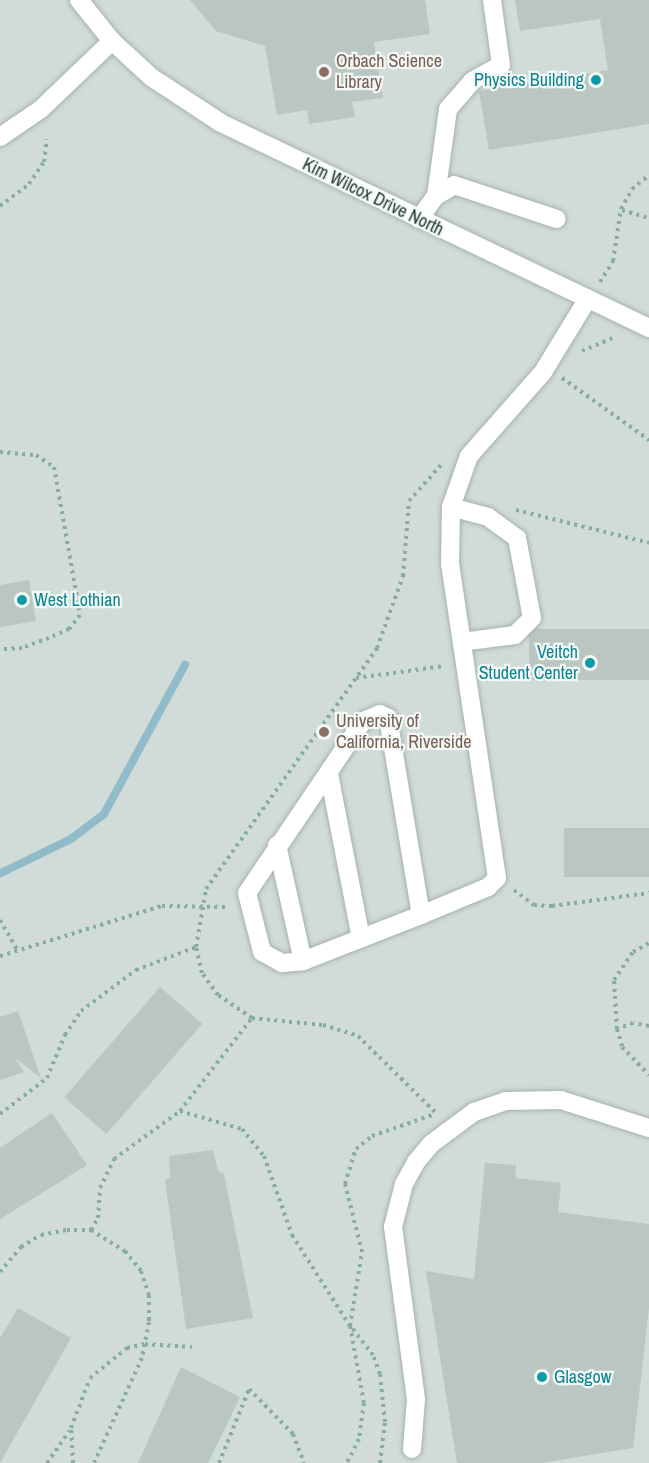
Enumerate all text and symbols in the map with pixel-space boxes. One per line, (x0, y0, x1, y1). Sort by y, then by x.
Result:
place label: Orbach Science Library (336, 51, 442, 94)
marker: Orbach Science Library (317, 65, 331, 79)
place label: Physics Building (474, 69, 584, 91)
marker: Physics Building (589, 73, 603, 87)
street label: Kim Wilcox Drive North (299, 153, 447, 241)
place label: West Lothian (34, 589, 121, 611)
marker: West Lothian (15, 593, 29, 607)
place label: Veitch Student Center (479, 642, 578, 684)
marker: Veitch Student Center (583, 656, 597, 670)
place label: University of California, Riverside (336, 711, 471, 754)
marker: University of California, Riverside (317, 725, 331, 739)
place label: Glasgow (554, 1366, 611, 1388)
marker: Glasgow (535, 1370, 549, 1384)

